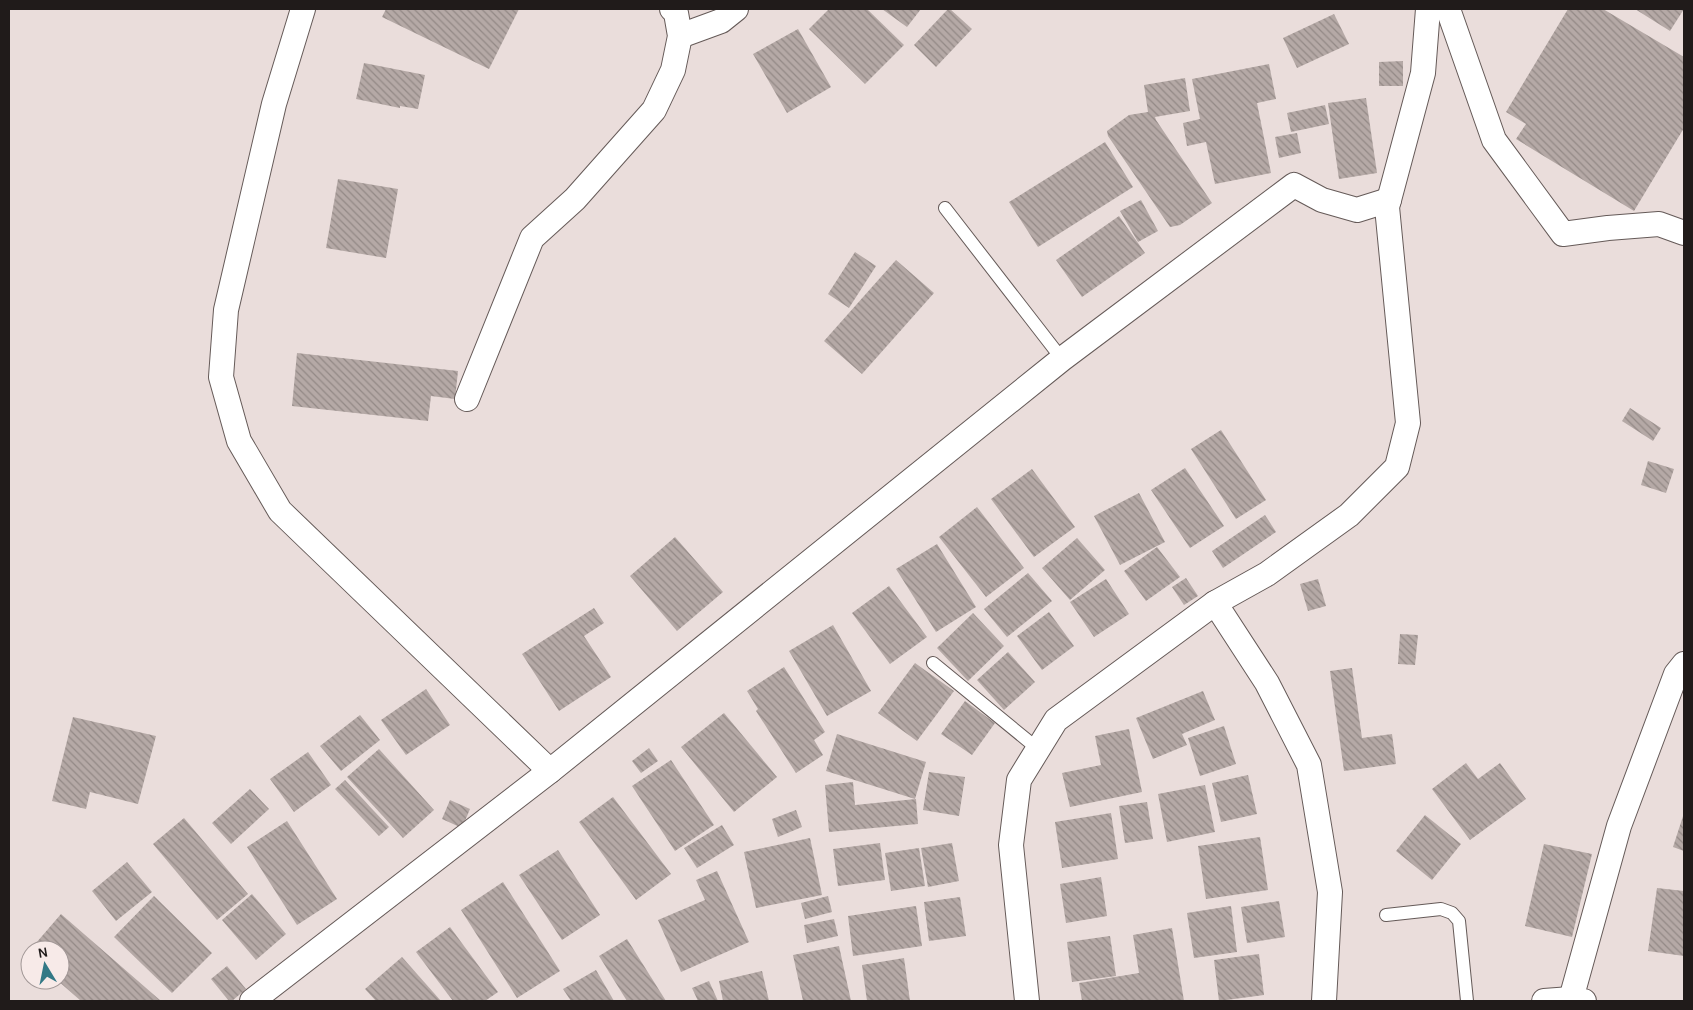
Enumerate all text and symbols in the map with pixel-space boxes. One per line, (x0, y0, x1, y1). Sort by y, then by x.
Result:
north arrow (20, 940, 70, 990)
text: N (36, 943, 49, 962)

